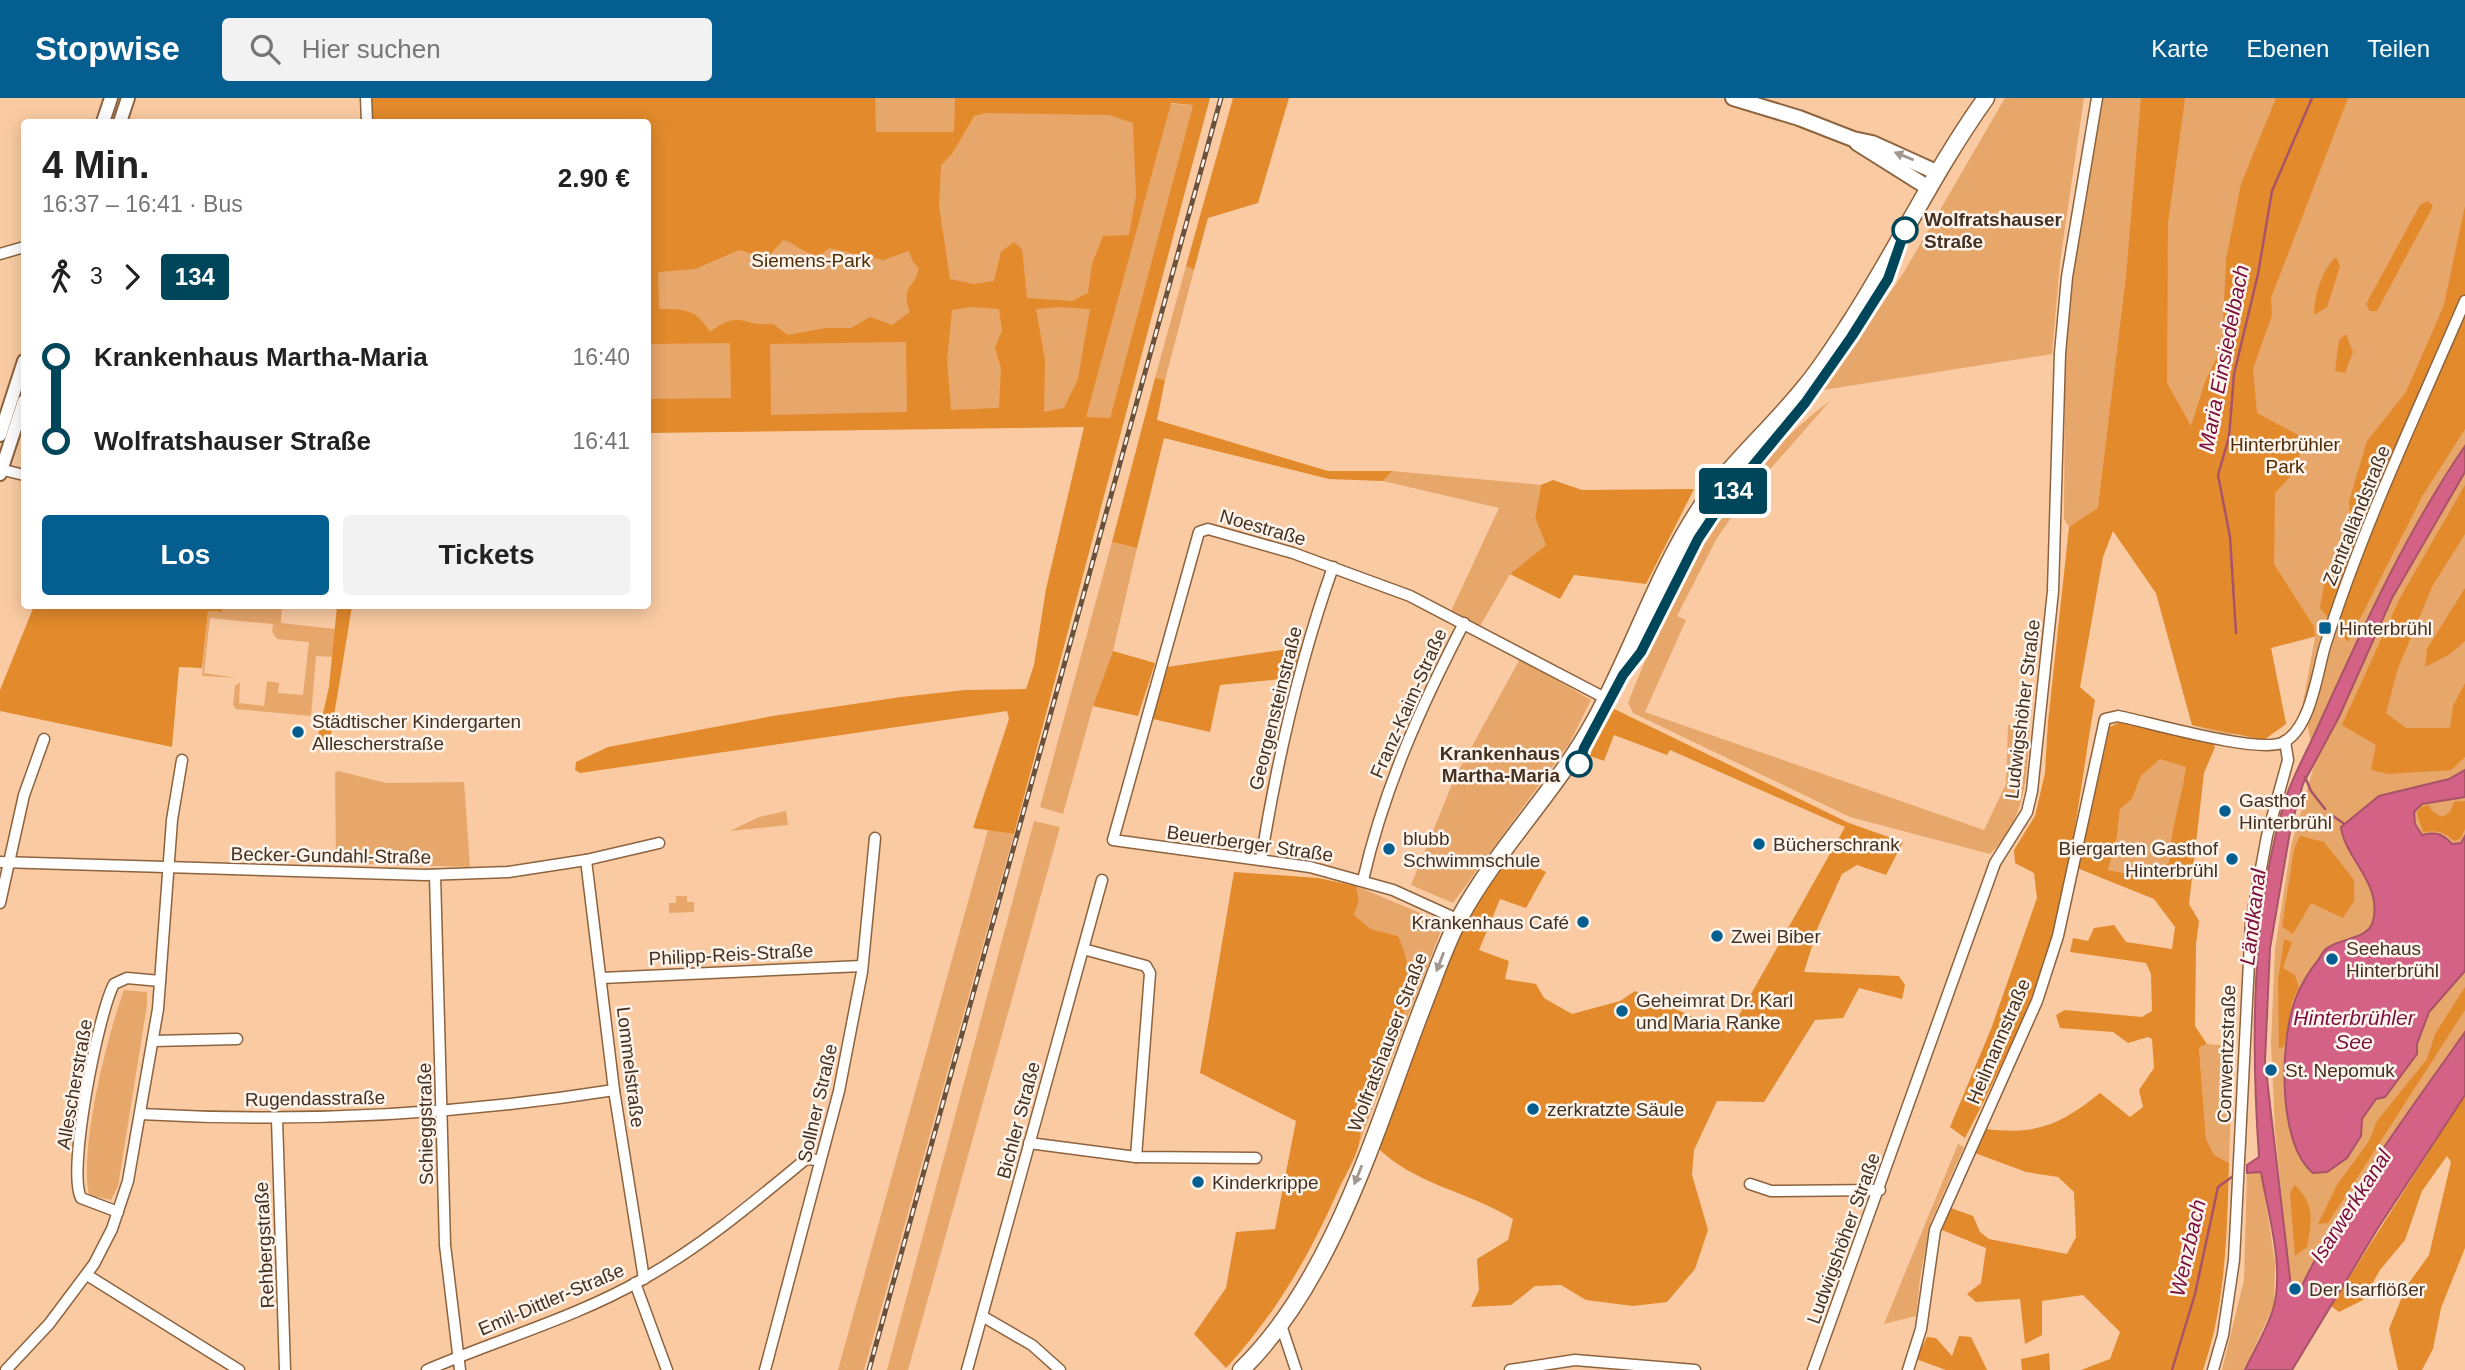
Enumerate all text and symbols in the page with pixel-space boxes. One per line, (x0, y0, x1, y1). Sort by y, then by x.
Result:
search box (222, 18, 712, 81)
text: Stopwise (35, 30, 180, 67)
icon: search (246, 30, 284, 68)
text: Hier suchen (302, 34, 441, 64)
text: Karte (2151, 35, 2209, 62)
text: Ebenen (2247, 35, 2329, 62)
text: Teilen (2367, 35, 2430, 62)
text: 4 Min. (42, 144, 150, 186)
one-way arrow (1894, 151, 1915, 162)
text: 2.90 € (558, 163, 630, 193)
text: 16:37 – 16:41 · Bus (42, 191, 243, 217)
place label: Wolfratshauser Straße (1924, 209, 2063, 252)
marker: Wolfratshauser Straße (1892, 217, 1918, 243)
park label: Siemens-Park (751, 250, 871, 271)
icon: walk (42, 258, 80, 296)
icon: forward (113, 258, 151, 296)
text: 3 (90, 263, 103, 289)
text: 134 (175, 263, 215, 290)
water label: Maria Einsiedelbach (2194, 263, 2253, 453)
text: Krankenhaus Martha-Maria (94, 342, 428, 372)
text: 16:40 (572, 344, 630, 370)
text: Wolfratshauser Straße (94, 426, 371, 456)
text: 16:41 (572, 428, 630, 454)
park label: Hinterbrühler Park (2230, 434, 2341, 477)
street label: Zentralländstraße (2319, 442, 2394, 588)
line badge: 134 (1693, 468, 1773, 514)
text: 134 (1713, 477, 1753, 504)
street label: Noestraße (1217, 505, 1308, 550)
button: Los (42, 515, 329, 595)
button: Tickets (343, 515, 630, 595)
street label: Ludwigshöher Straße (2001, 618, 2044, 800)
place label: Hinterbrühl (2339, 618, 2432, 639)
marker: Hinterbrühl (2317, 620, 2333, 636)
street label: Georgensteinstraße (1245, 624, 1306, 792)
street label: Franz-Kaim-Straße (1366, 625, 1451, 781)
place label: Städtischer Kindergarten Allescherstraße (312, 711, 521, 754)
marker: Städtischer Kindergarten Allescherstraße (290, 724, 306, 740)
place label: Krankenhaus Martha-Maria (1440, 743, 1560, 786)
marker: Krankenhaus Martha-Maria (1566, 751, 1592, 777)
place label: Gasthof Hinterbrühl (2239, 790, 2332, 833)
marker: Gasthof Hinterbrühl (2217, 803, 2233, 819)
street label: Beuerberger Straße (1165, 821, 1335, 866)
place label: blubb Schwimmschule (1403, 828, 1540, 871)
place label: Bücherschrank (1773, 834, 1900, 855)
marker: Bücherschrank (1751, 836, 1767, 852)
place label: Biergarten Gasthof Hinterbrühl (2059, 838, 2219, 881)
marker: blubb Schwimmschule (1381, 841, 1397, 857)
street label: Becker-Gundahl-Straße (230, 843, 431, 868)
marker: Biergarten Gasthof Hinterbrühl (2224, 851, 2240, 867)
water label: Ländkanal (2235, 866, 2270, 966)
place label: Krankenhaus Café (1412, 912, 1569, 933)
marker: Krankenhaus Café (1575, 914, 1591, 930)
place label: Zwei Biber (1731, 926, 1821, 947)
marker: Zwei Biber (1709, 928, 1725, 944)
place label: Seehaus Hinterbrühl (2346, 938, 2439, 981)
street label: Philipp-Reis-Straße (648, 940, 814, 969)
street label: Wolfratshauser Straße (1344, 950, 1431, 1135)
marker: Seehaus Hinterbrühl (2324, 951, 2340, 967)
one-way arrow (1435, 952, 1446, 973)
street label: Heilmannstraße (1963, 975, 2034, 1107)
street label: Conwentzstraße (2214, 985, 2239, 1124)
place label: Geheimrat Dr. Karl und Maria Ranke (1636, 990, 1793, 1033)
marker: Geheimrat Dr. Karl und Maria Ranke (1614, 1003, 1630, 1019)
street label: Lommelstraße (613, 1006, 648, 1129)
water label: Hinterbrühler See (2293, 1006, 2416, 1053)
street label: Allescherstraße (53, 1017, 96, 1151)
street label: Sollner Straße (794, 1042, 841, 1165)
street label: Bichler Straße (993, 1059, 1044, 1181)
place label: St. Nepomuk (2285, 1060, 2395, 1081)
marker: St. Nepomuk (2263, 1062, 2279, 1078)
street label: Schieggstraße (414, 1063, 437, 1185)
street label: Rugendasstraße (245, 1087, 385, 1110)
place label: zerkratzte Säule (1547, 1099, 1684, 1120)
marker: zerkratzte Säule (1525, 1101, 1541, 1117)
water label: Isarwerkkanal (2306, 1144, 2396, 1266)
street label: Ludwigshöher Straße (1803, 1150, 1884, 1327)
one-way arrow (1352, 1164, 1363, 1185)
place label: Kinderkrippe (1212, 1172, 1319, 1193)
marker: Kinderkrippe (1190, 1174, 1206, 1190)
street label: Rehbergstraße (251, 1181, 278, 1309)
water label: Wenzbach (2165, 1197, 2210, 1299)
street label: Emil-Dittler-Straße (475, 1259, 627, 1340)
place label: Der Isarflößer (2309, 1279, 2426, 1300)
marker: Der Isarflößer (2287, 1281, 2303, 1297)

